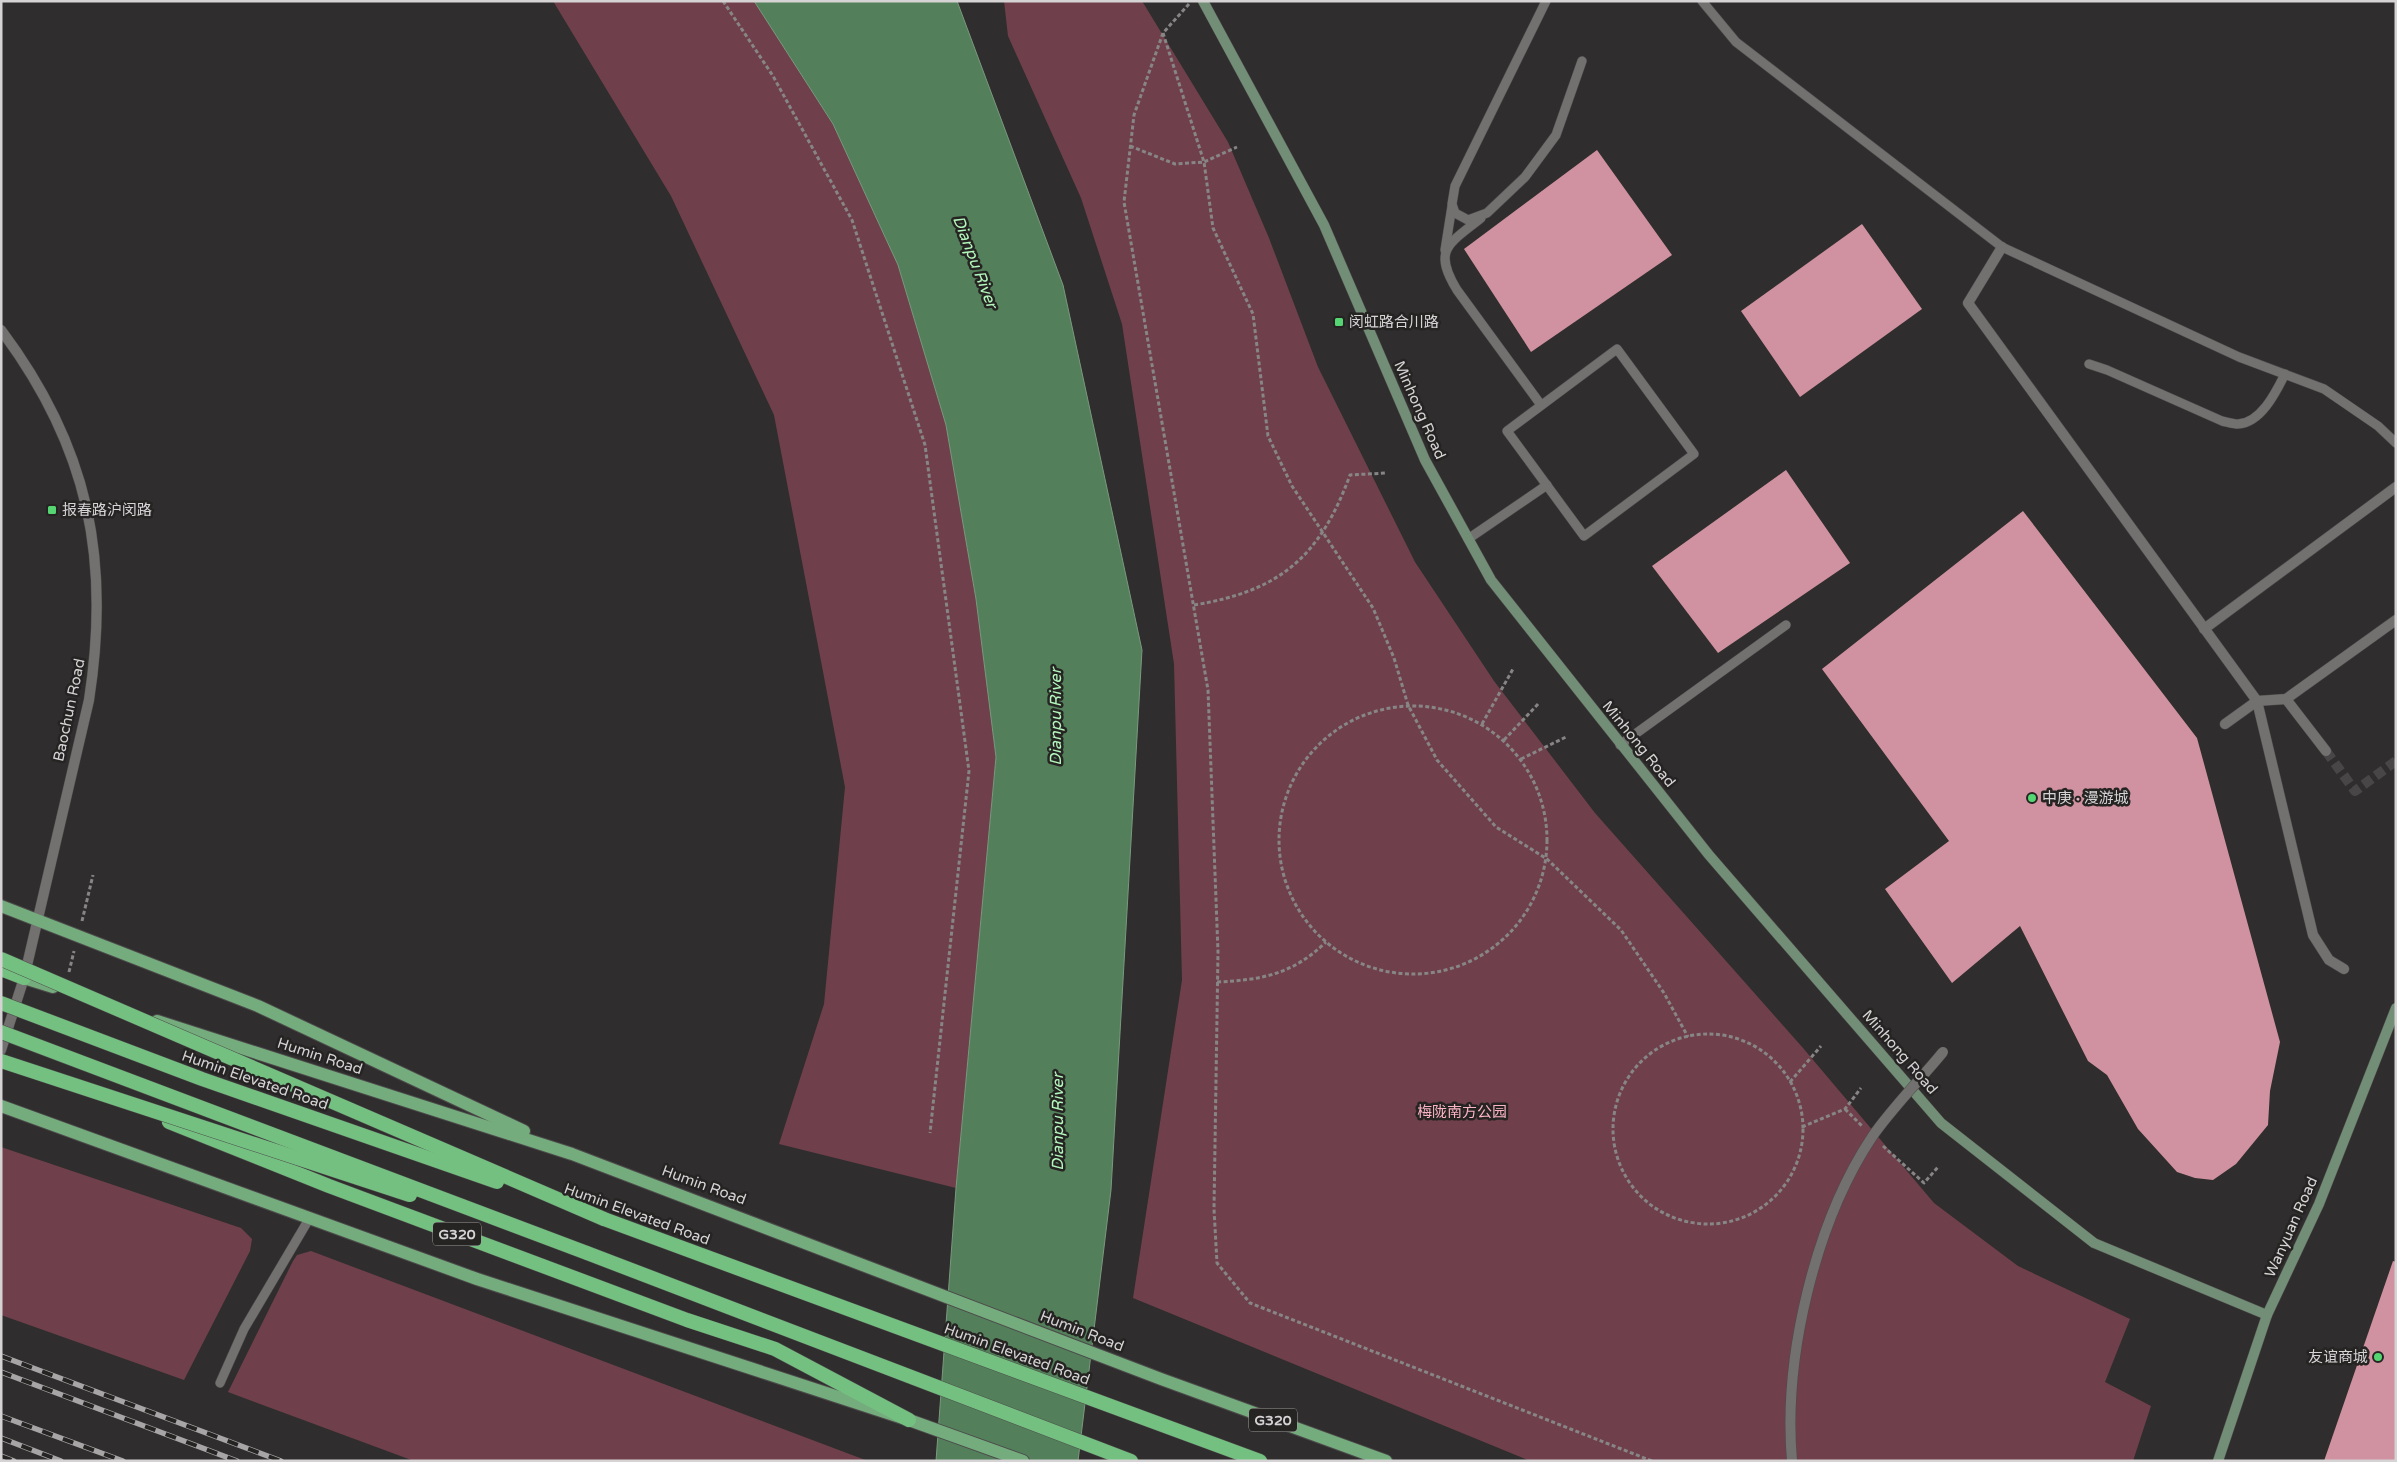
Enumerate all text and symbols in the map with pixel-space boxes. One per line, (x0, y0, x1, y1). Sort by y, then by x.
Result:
water label: Dianpu River (948, 213, 1002, 313)
place label: 闵虹路合川路 (1349, 313, 1439, 331)
marker: 闵虹路合川路 (1333, 316, 1345, 328)
street label: Minhong Road (1390, 358, 1450, 462)
place label: 报春路沪闵路 (62, 501, 152, 519)
marker: 报春路沪闵路 (46, 504, 58, 516)
street label: Baochun Road (49, 657, 89, 763)
water label: Dianpu River (1046, 666, 1066, 766)
street label: Minhong Road (1599, 697, 1679, 791)
place label: 中庚 · 漫游城 (2042, 789, 2129, 807)
marker: 中庚 · 漫游城 (2026, 792, 2038, 804)
street label: Minhong Road (1859, 1006, 1941, 1098)
street label: Humin Road (275, 1034, 365, 1078)
street label: Humin Elevated Road (179, 1046, 331, 1114)
water label: Dianpu River (1048, 1071, 1068, 1171)
park label: 梅陇南方公园 (1417, 1103, 1507, 1121)
street label: Humin Road (659, 1161, 749, 1209)
street label: Wanyuan Road (2261, 1174, 2321, 1280)
street label: Humin Elevated Road (562, 1179, 712, 1249)
road number: G320 (433, 1222, 481, 1246)
street label: Humin Road (1037, 1307, 1127, 1355)
street label: Humin Elevated Road (942, 1319, 1092, 1389)
place label: 友谊商城 (2308, 1348, 2368, 1366)
marker: 友谊商城 (2372, 1351, 2384, 1363)
road number: G320 (1249, 1408, 1297, 1432)

